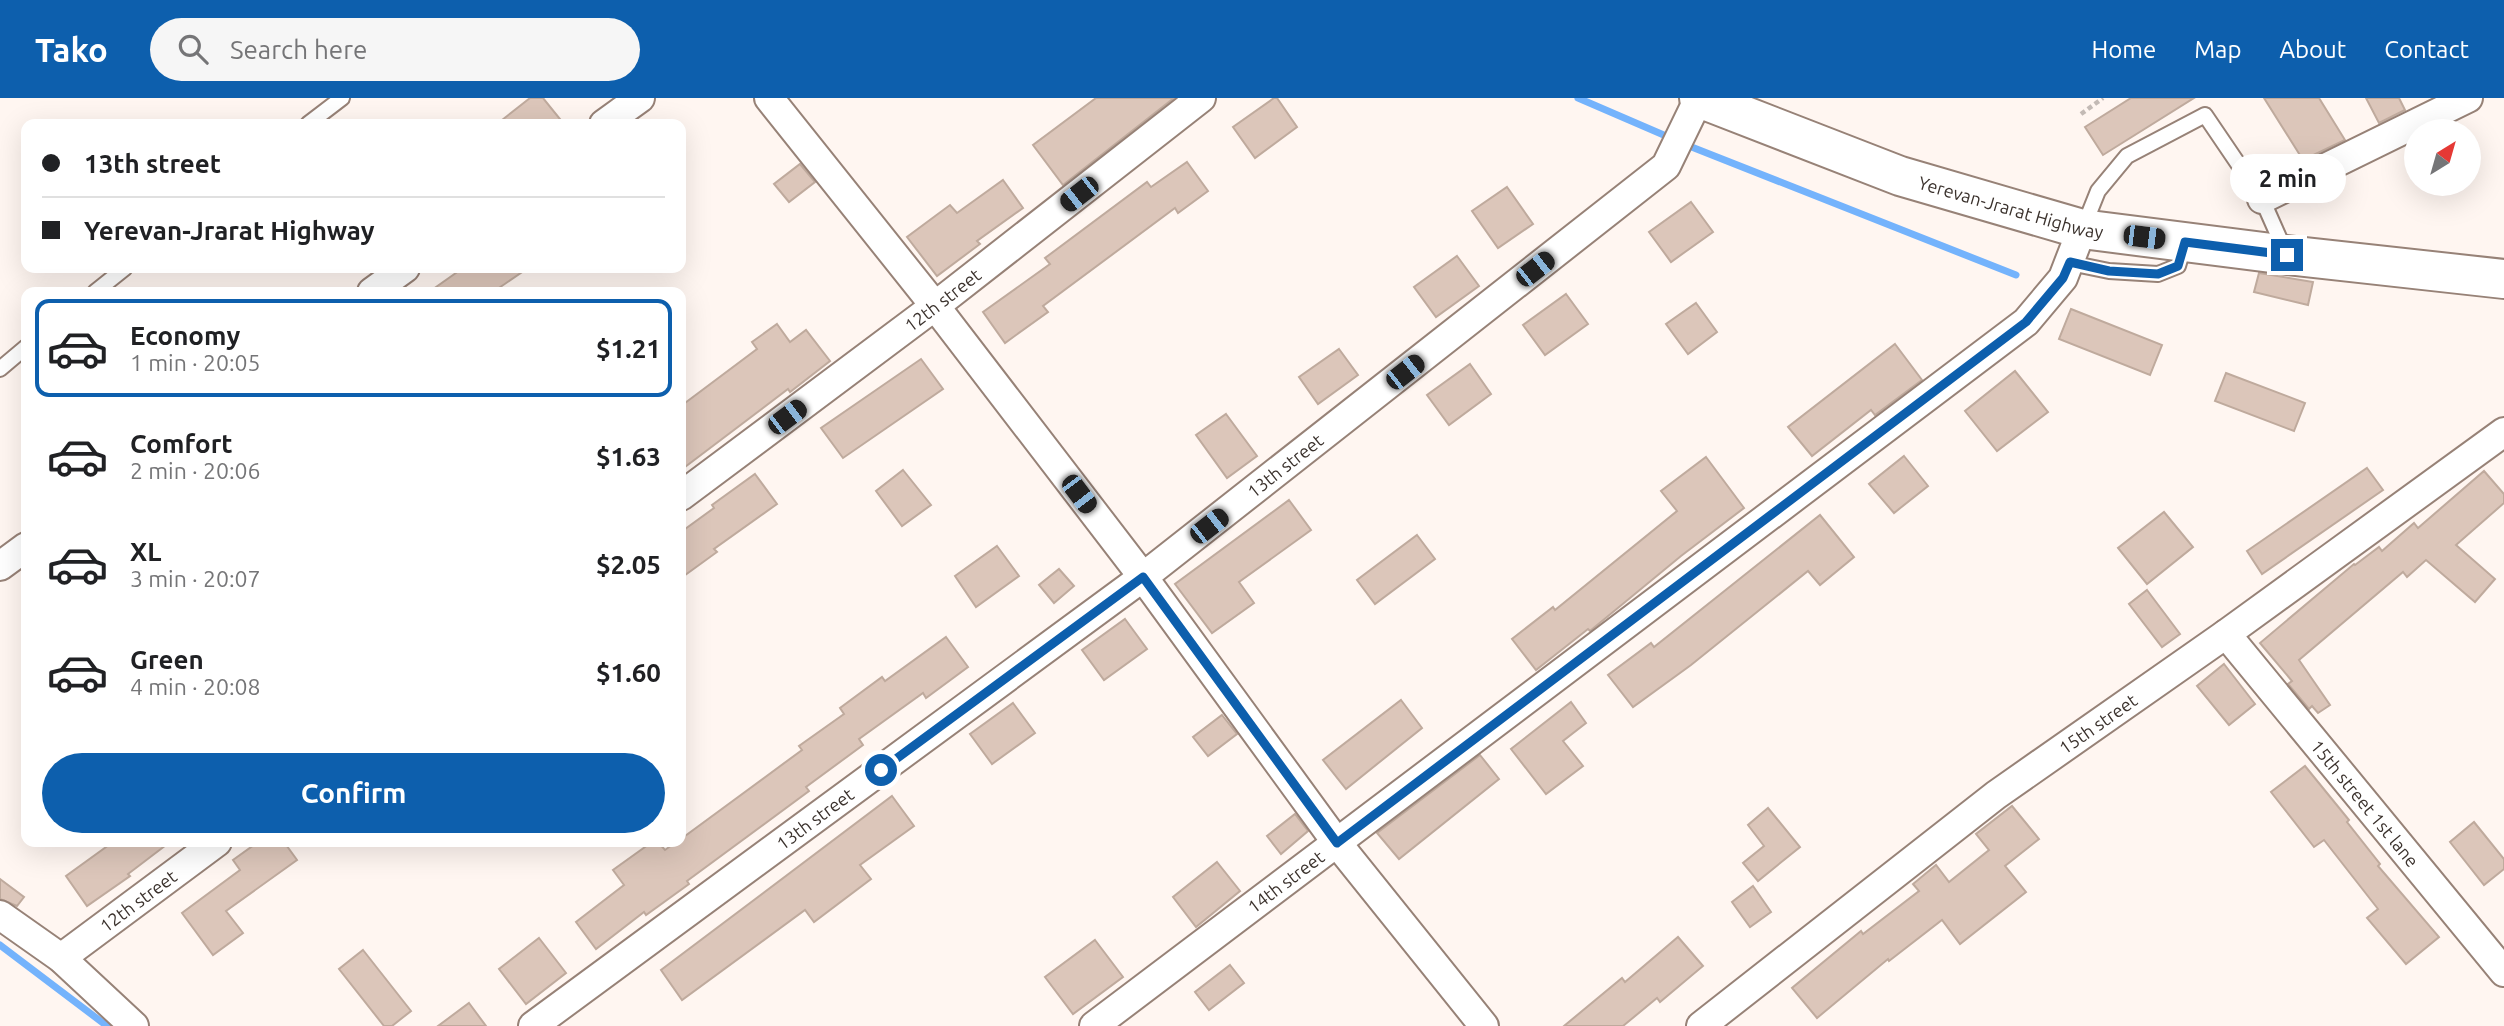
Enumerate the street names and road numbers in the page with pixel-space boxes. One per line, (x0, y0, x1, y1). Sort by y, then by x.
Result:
street label: Yerevan-Jrarat Highway (1916, 172, 2105, 242)
street label: 12th street (901, 264, 985, 335)
street label: 13th street (1243, 430, 1327, 501)
street label: 15th street (2055, 690, 2141, 758)
street label: 15th street 1st lane (2307, 736, 2423, 871)
street label: 13th street (773, 784, 857, 853)
street label: 14th street (1243, 846, 1328, 917)
street label: 12th street (96, 866, 180, 936)

